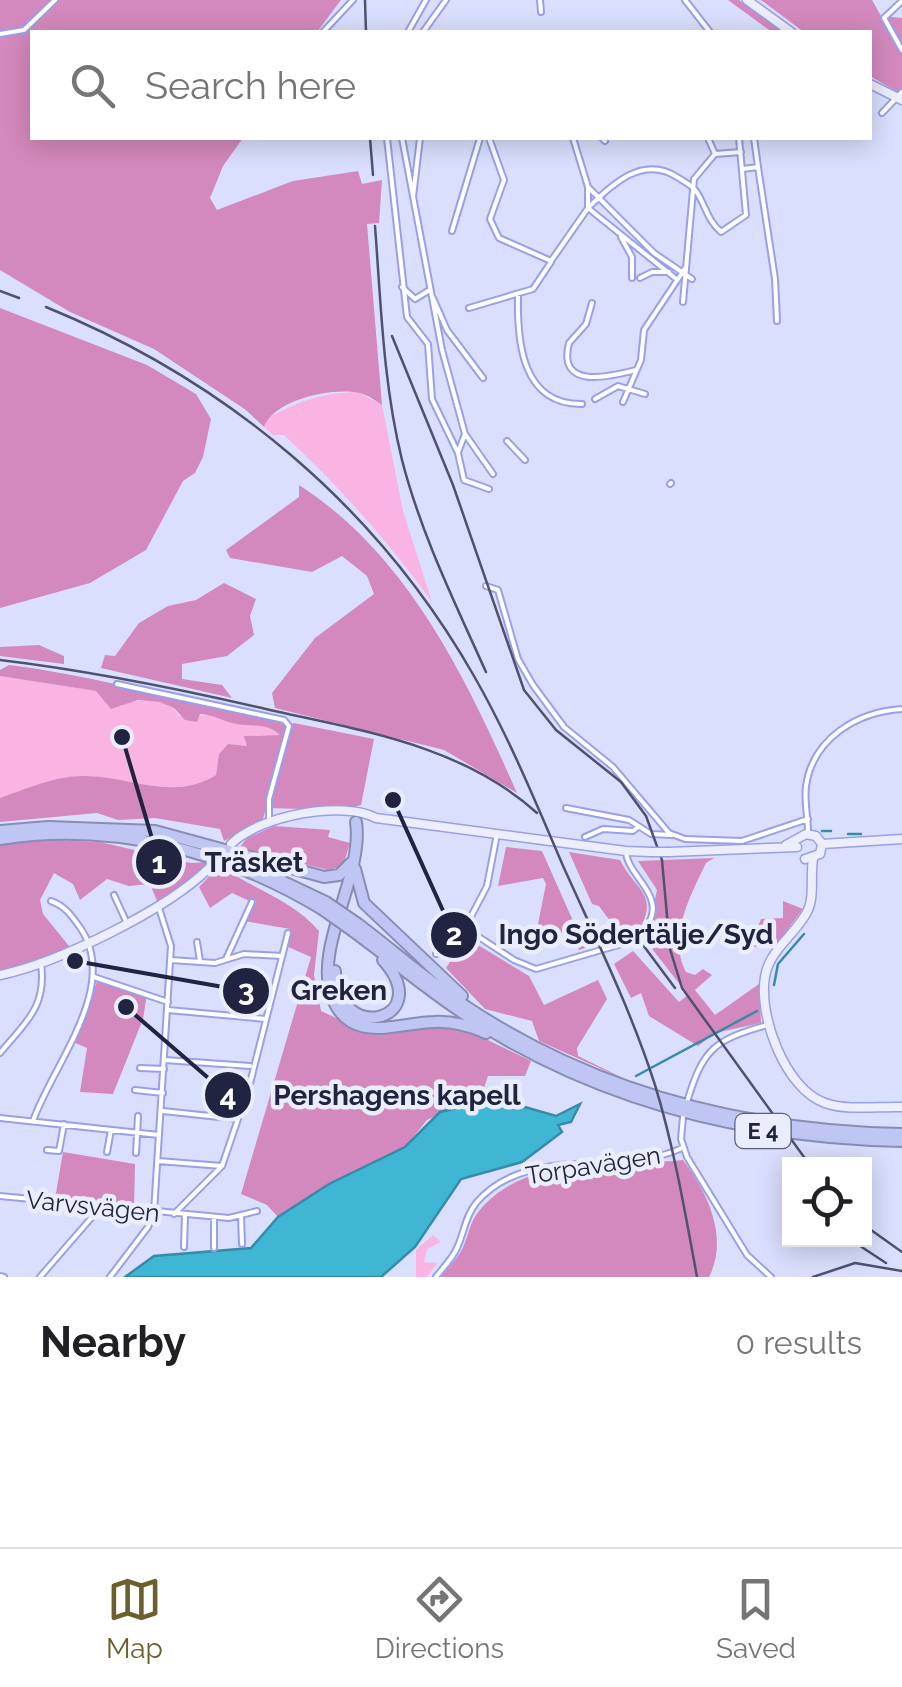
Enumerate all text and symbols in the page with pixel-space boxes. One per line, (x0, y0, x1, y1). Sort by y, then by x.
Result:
search box (30, 30, 872, 140)
icon: search (65, 58, 120, 113)
text: Search here (145, 63, 356, 108)
callout: Träsket (134, 833, 323, 891)
text: 1 (152, 845, 167, 880)
text: Träsket (205, 846, 304, 879)
callout: Ingo Södertälje/Syd (429, 906, 794, 964)
text: 2 (446, 917, 462, 952)
text: Ingo Södertälje/Syd (499, 918, 773, 951)
callout: Greken (221, 962, 407, 1020)
text: 3 (238, 973, 254, 1008)
text: Greken (291, 974, 387, 1007)
callout: Pershagens kapell (203, 1066, 540, 1124)
text: 4 (219, 1078, 237, 1113)
text: Pershagens kapell (273, 1079, 521, 1112)
road number: E 4 (736, 1114, 790, 1148)
street label: Torpavägen (523, 1140, 663, 1190)
map controls (782, 1157, 872, 1247)
button: locate (782, 1157, 872, 1247)
street label: Varvsvägen (25, 1184, 161, 1228)
text: Nearby (40, 1318, 186, 1367)
text: 0 results (735, 1324, 862, 1361)
tab: Map (106, 1572, 163, 1665)
tab: Directions (375, 1572, 504, 1665)
tab: Saved (716, 1572, 796, 1665)

